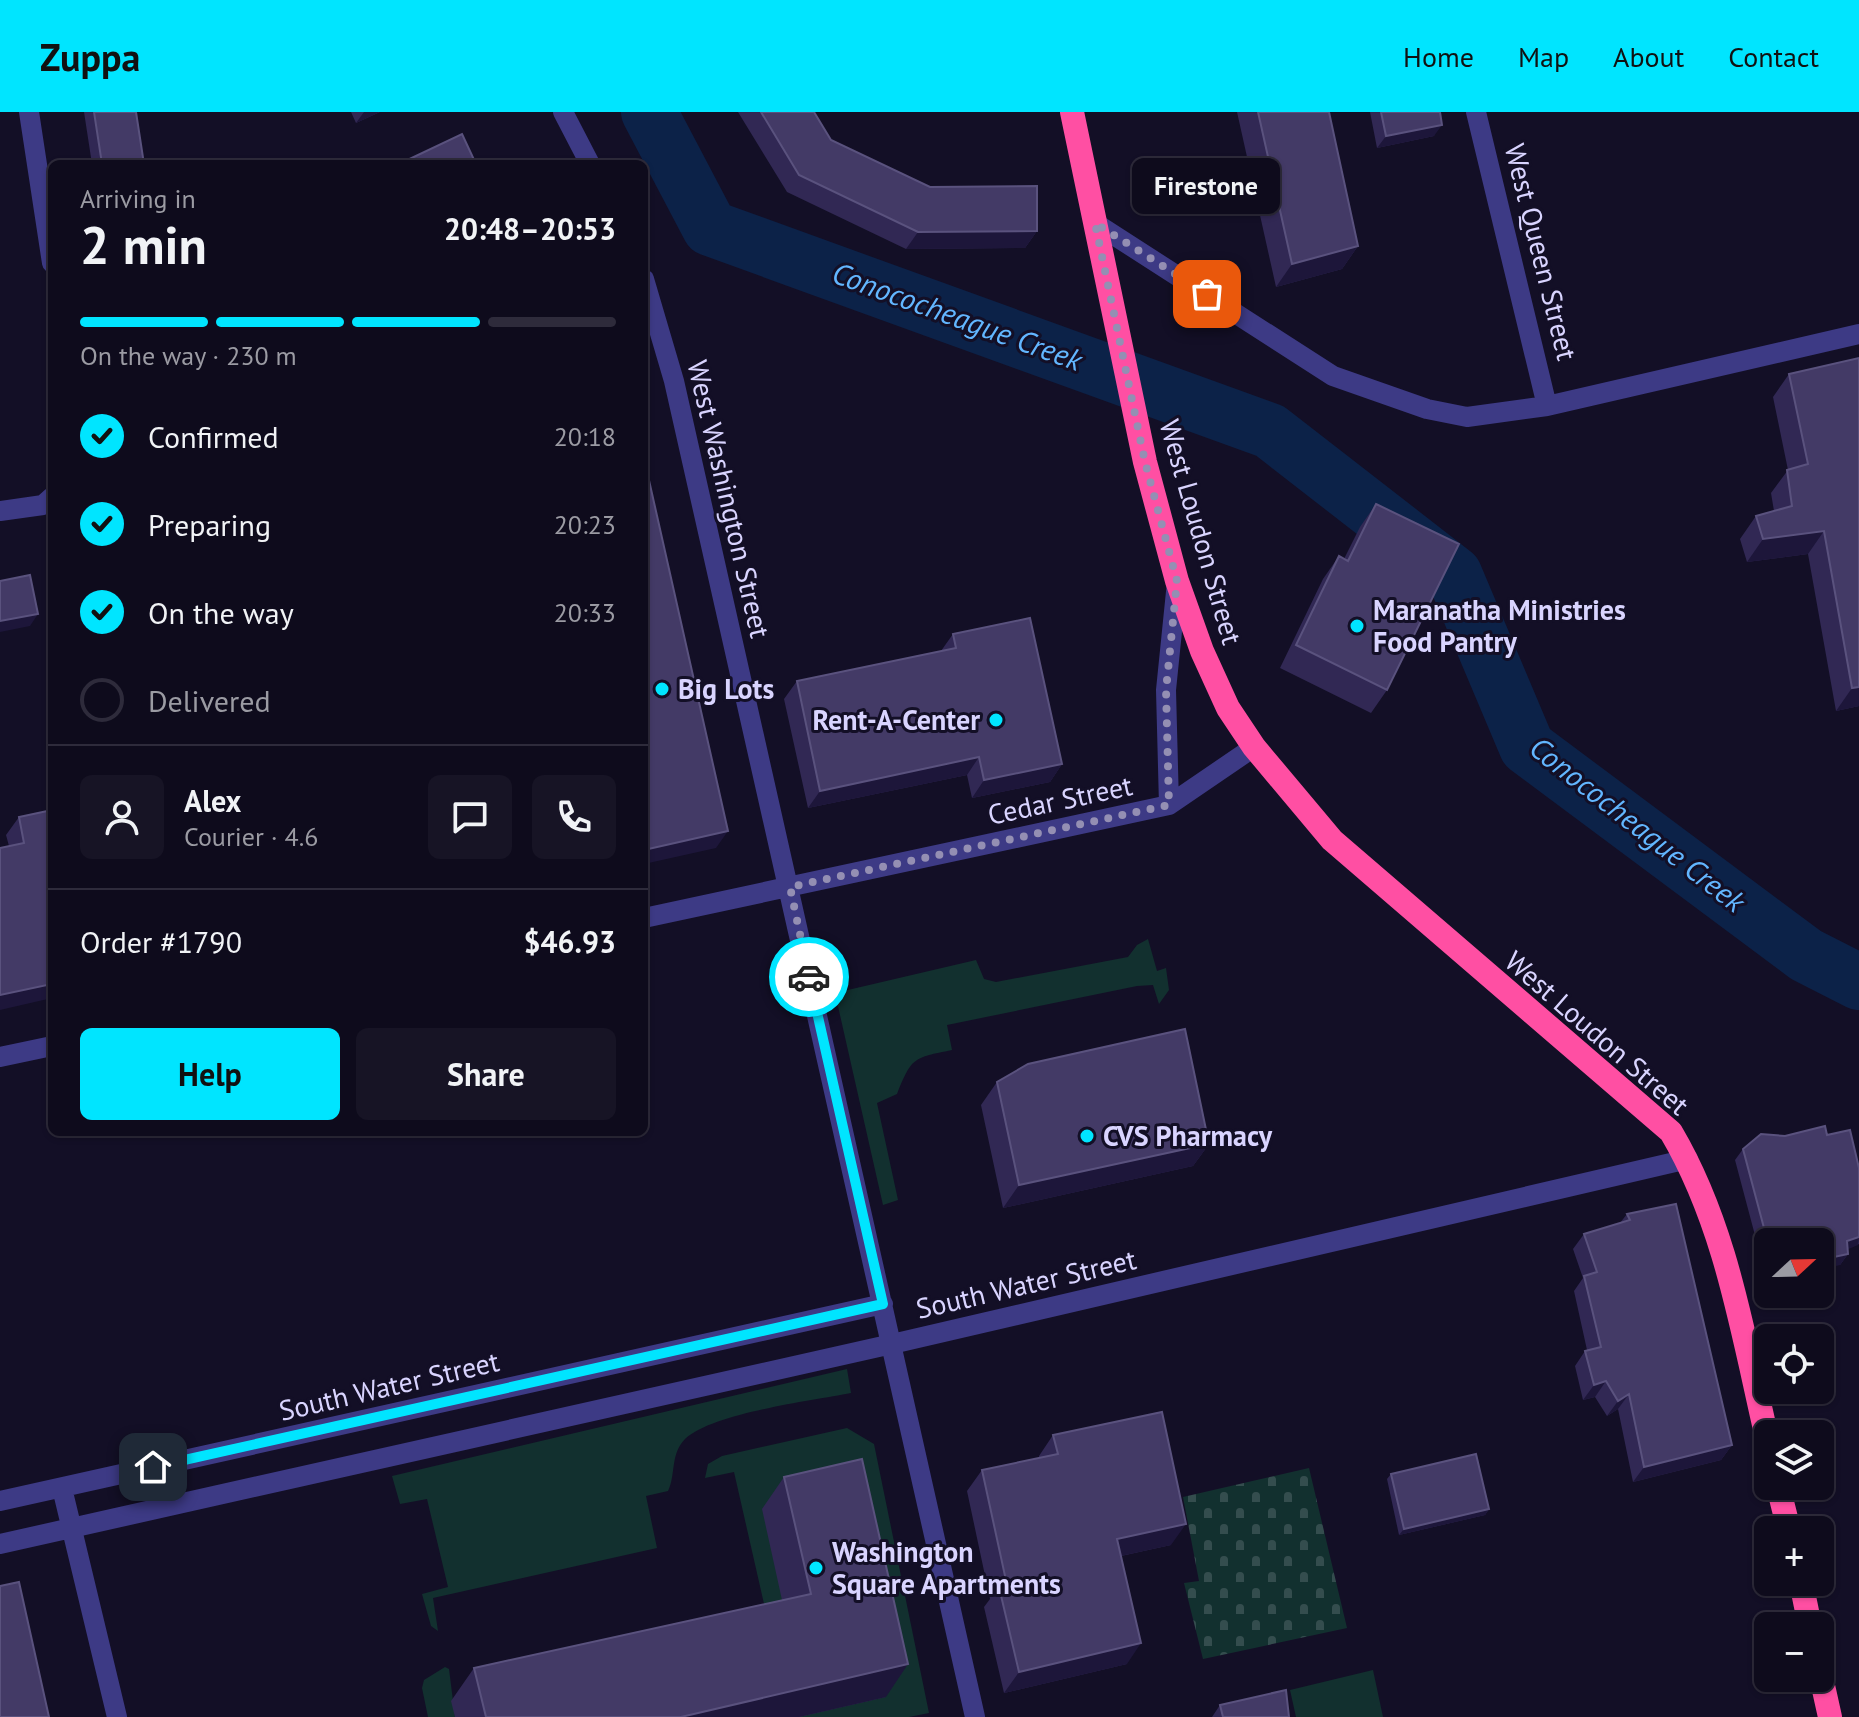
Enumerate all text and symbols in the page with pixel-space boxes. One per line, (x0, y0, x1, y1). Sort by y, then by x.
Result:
text: Zuppa (40, 32, 140, 81)
text: Home (1403, 38, 1474, 75)
text: Map (1518, 38, 1569, 75)
text: About (1613, 38, 1684, 75)
text: Contact (1728, 38, 1819, 75)
street label: West Queen Street (1497, 140, 1586, 364)
callout: Firestone (1133, 158, 1281, 214)
text: Firestone (1154, 169, 1258, 202)
text: Arriving in (80, 182, 196, 215)
text: 20:48–20:53 (444, 209, 616, 248)
text: 2 min (80, 211, 207, 278)
water label: Conococheague Creek (827, 252, 1089, 379)
pin (1173, 260, 1241, 328)
icon: bag (1185, 272, 1229, 316)
text: On the way · 230 m (80, 339, 297, 372)
street label: West Washington Street (680, 356, 780, 642)
icon: check (80, 414, 124, 458)
street label: West Loudon Street (1152, 415, 1251, 649)
text: Confirmed (148, 417, 279, 456)
text: 20:18 (554, 420, 616, 453)
icon: check (80, 502, 124, 546)
text: Preparing (148, 505, 271, 544)
text: 20:23 (554, 508, 616, 541)
icon: check (80, 590, 124, 634)
place label: Maranatha Ministries Food Pantry (1373, 591, 1626, 660)
text: On the way (148, 593, 294, 632)
text: 20:33 (554, 596, 616, 629)
marker: Maranatha Ministries Food Pantry (1348, 617, 1366, 635)
place label: Big Lots (678, 670, 774, 707)
marker: Big Lots (653, 680, 671, 698)
text: Delivered (148, 681, 271, 720)
place label: Rent-A-Center (813, 701, 980, 738)
marker: Rent-A-Center (987, 711, 1005, 729)
water label: Conococheague Creek (1522, 727, 1755, 921)
street label: Cedar Street (984, 766, 1136, 833)
button: person (80, 775, 164, 859)
button: chat (428, 775, 512, 859)
button: phone (532, 775, 616, 859)
text: Alex (184, 781, 241, 820)
text: Courier · 4.6 (184, 820, 318, 853)
text: Order #1790 (80, 922, 242, 961)
text: $46.93 (524, 922, 616, 961)
courier (769, 937, 849, 1017)
street label: West Loudon Street (1498, 942, 1698, 1123)
icon: car (787, 955, 831, 999)
button: Help (80, 1028, 340, 1120)
button: Share (356, 1028, 616, 1120)
place label: CVS Pharmacy (1103, 1117, 1273, 1154)
marker: CVS Pharmacy (1078, 1127, 1096, 1145)
north arrow (1754, 1228, 1834, 1308)
map controls (1754, 1228, 1834, 1692)
street label: South Water Street (912, 1240, 1140, 1327)
button: locate (1754, 1324, 1834, 1404)
street label: South Water Street (275, 1342, 503, 1429)
button: layers (1754, 1420, 1834, 1500)
pin (119, 1433, 187, 1501)
icon: home (131, 1445, 175, 1489)
button: + (1754, 1516, 1834, 1596)
place label: Washington Square Apartments (832, 1533, 1061, 1602)
marker: Washington Square Apartments (807, 1559, 825, 1577)
button: − (1754, 1612, 1834, 1692)

